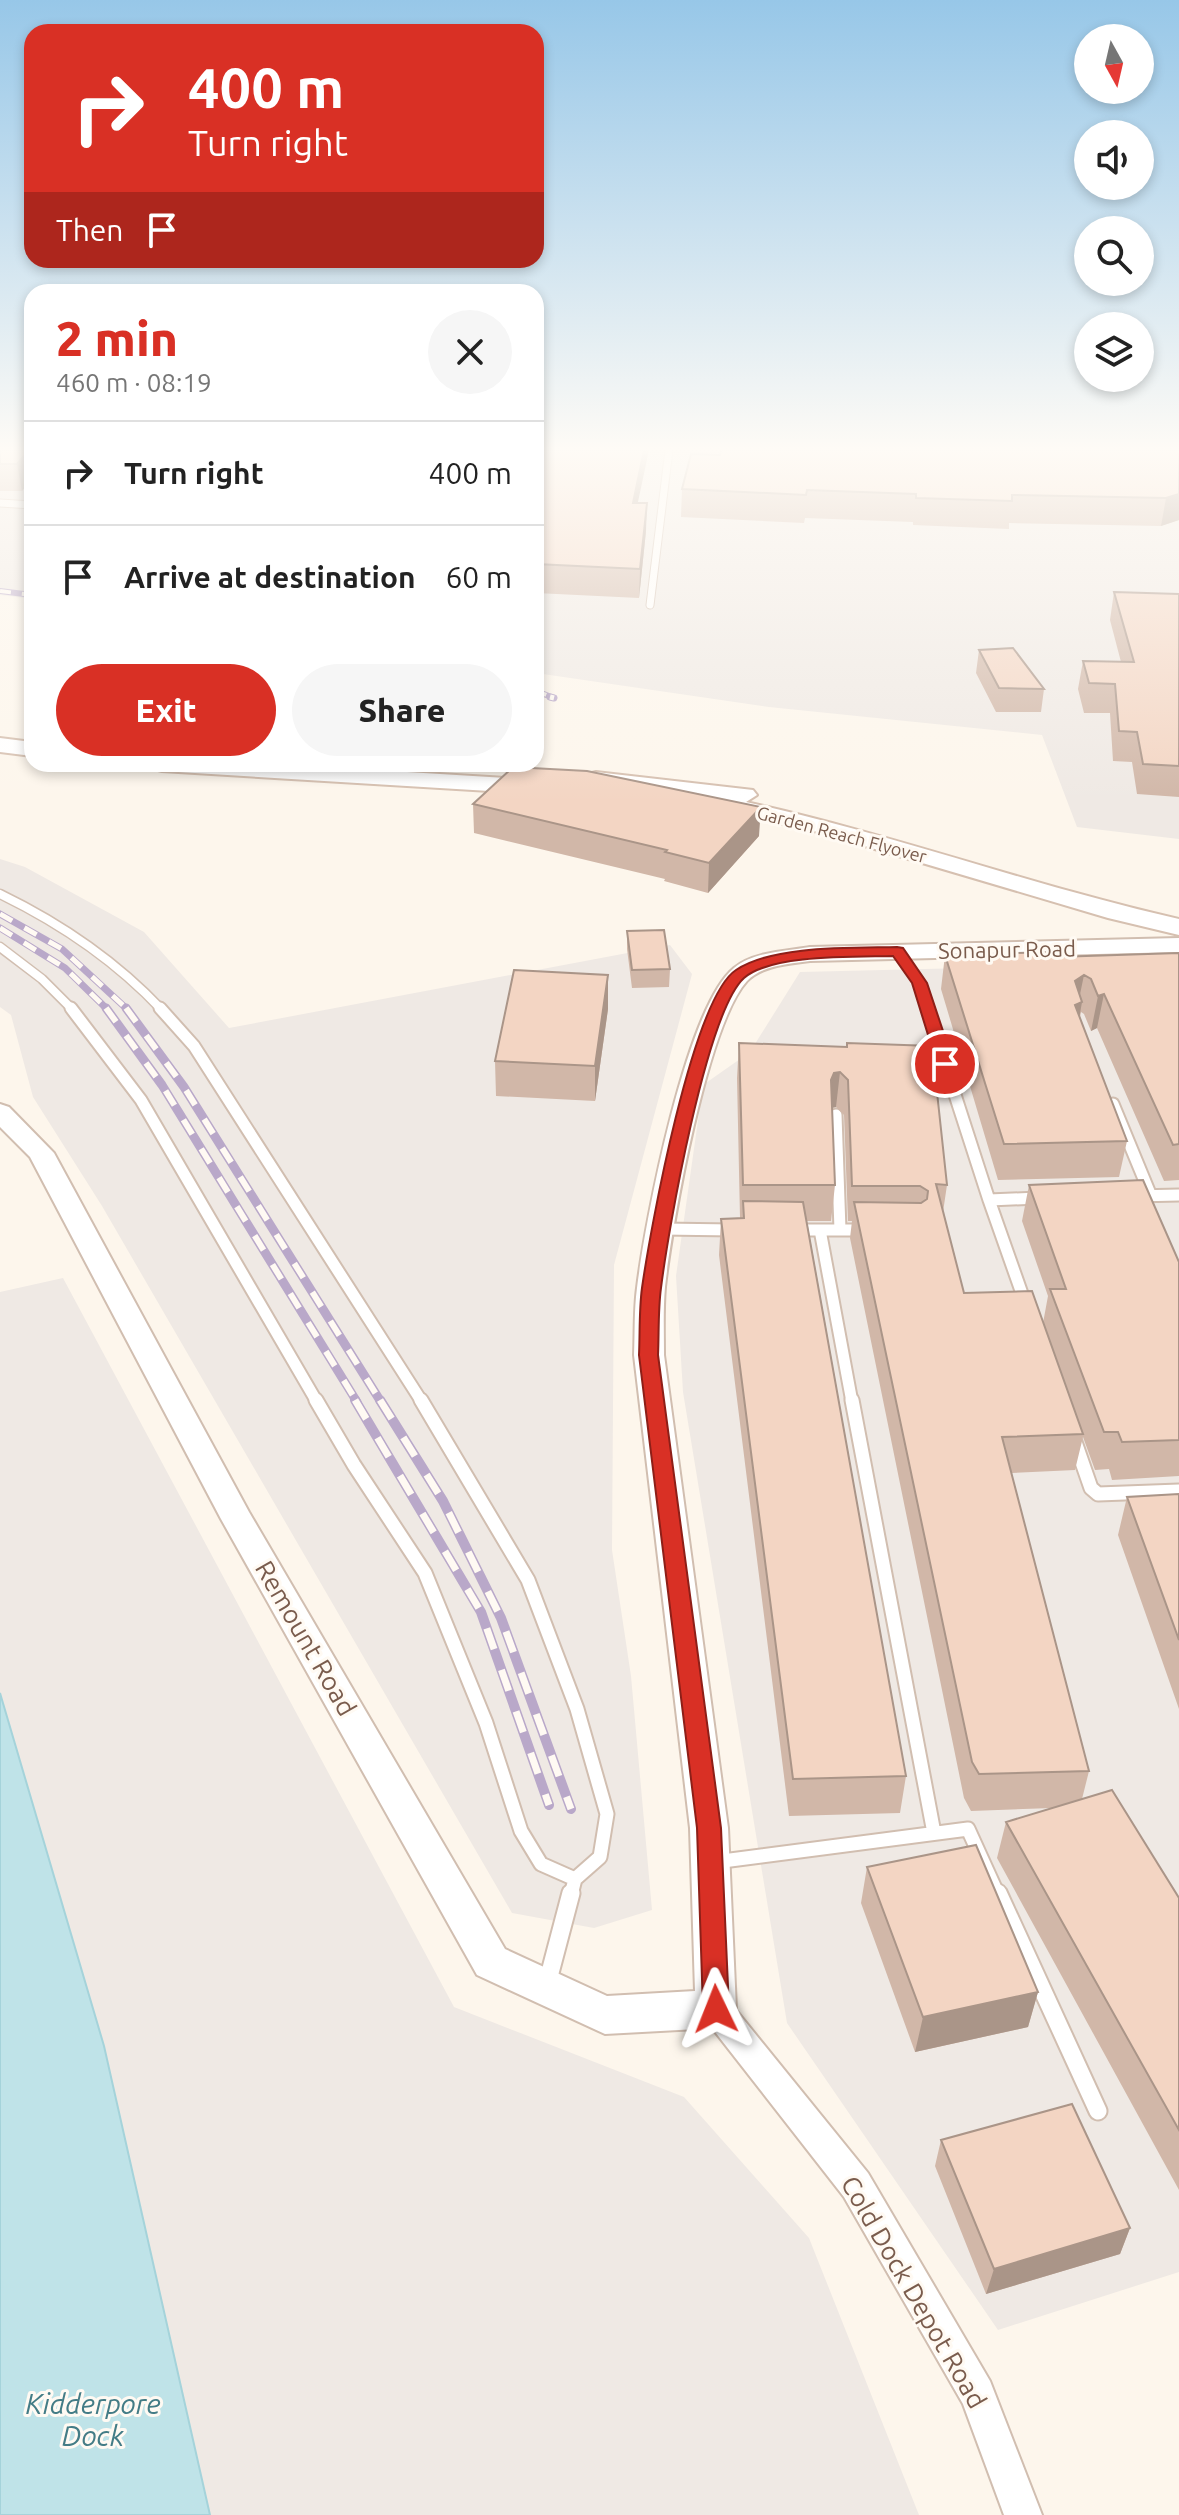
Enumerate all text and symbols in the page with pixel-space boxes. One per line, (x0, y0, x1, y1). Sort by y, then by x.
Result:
north arrow (1074, 24, 1154, 104)
map controls (1074, 24, 1154, 392)
icon: right (56, 56, 160, 160)
text: 400 m (188, 56, 344, 119)
button: sound (1074, 120, 1154, 200)
text: Turn right (188, 122, 348, 163)
icon: arrive (140, 208, 184, 252)
text: Then (56, 213, 124, 247)
button: search (1074, 216, 1154, 296)
button: close (428, 310, 512, 394)
text: 2 min (56, 311, 178, 365)
button: layers (1074, 312, 1154, 392)
text: 460 m · 08:19 (56, 368, 212, 397)
icon: right (56, 451, 100, 495)
text: Turn right (124, 456, 264, 490)
text: 400 m (428, 456, 512, 490)
icon: arrive (56, 555, 100, 599)
text: Arrive at destination (124, 560, 416, 594)
text: 60 m (445, 560, 512, 594)
button: Exit (56, 664, 276, 756)
button: Share (292, 664, 512, 756)
street label: Garden Reach Flyover (755, 802, 929, 866)
street label: Sonapur Road (938, 935, 1076, 963)
pin (911, 1030, 979, 1098)
icon: arrive (923, 1042, 967, 1086)
street label: Remount Road (250, 1555, 362, 1721)
position arrow (674, 1967, 758, 2051)
street label: Cold Dock Depot Road (836, 2171, 992, 2413)
water label: Kidderpore Dock (25, 2388, 161, 2451)

